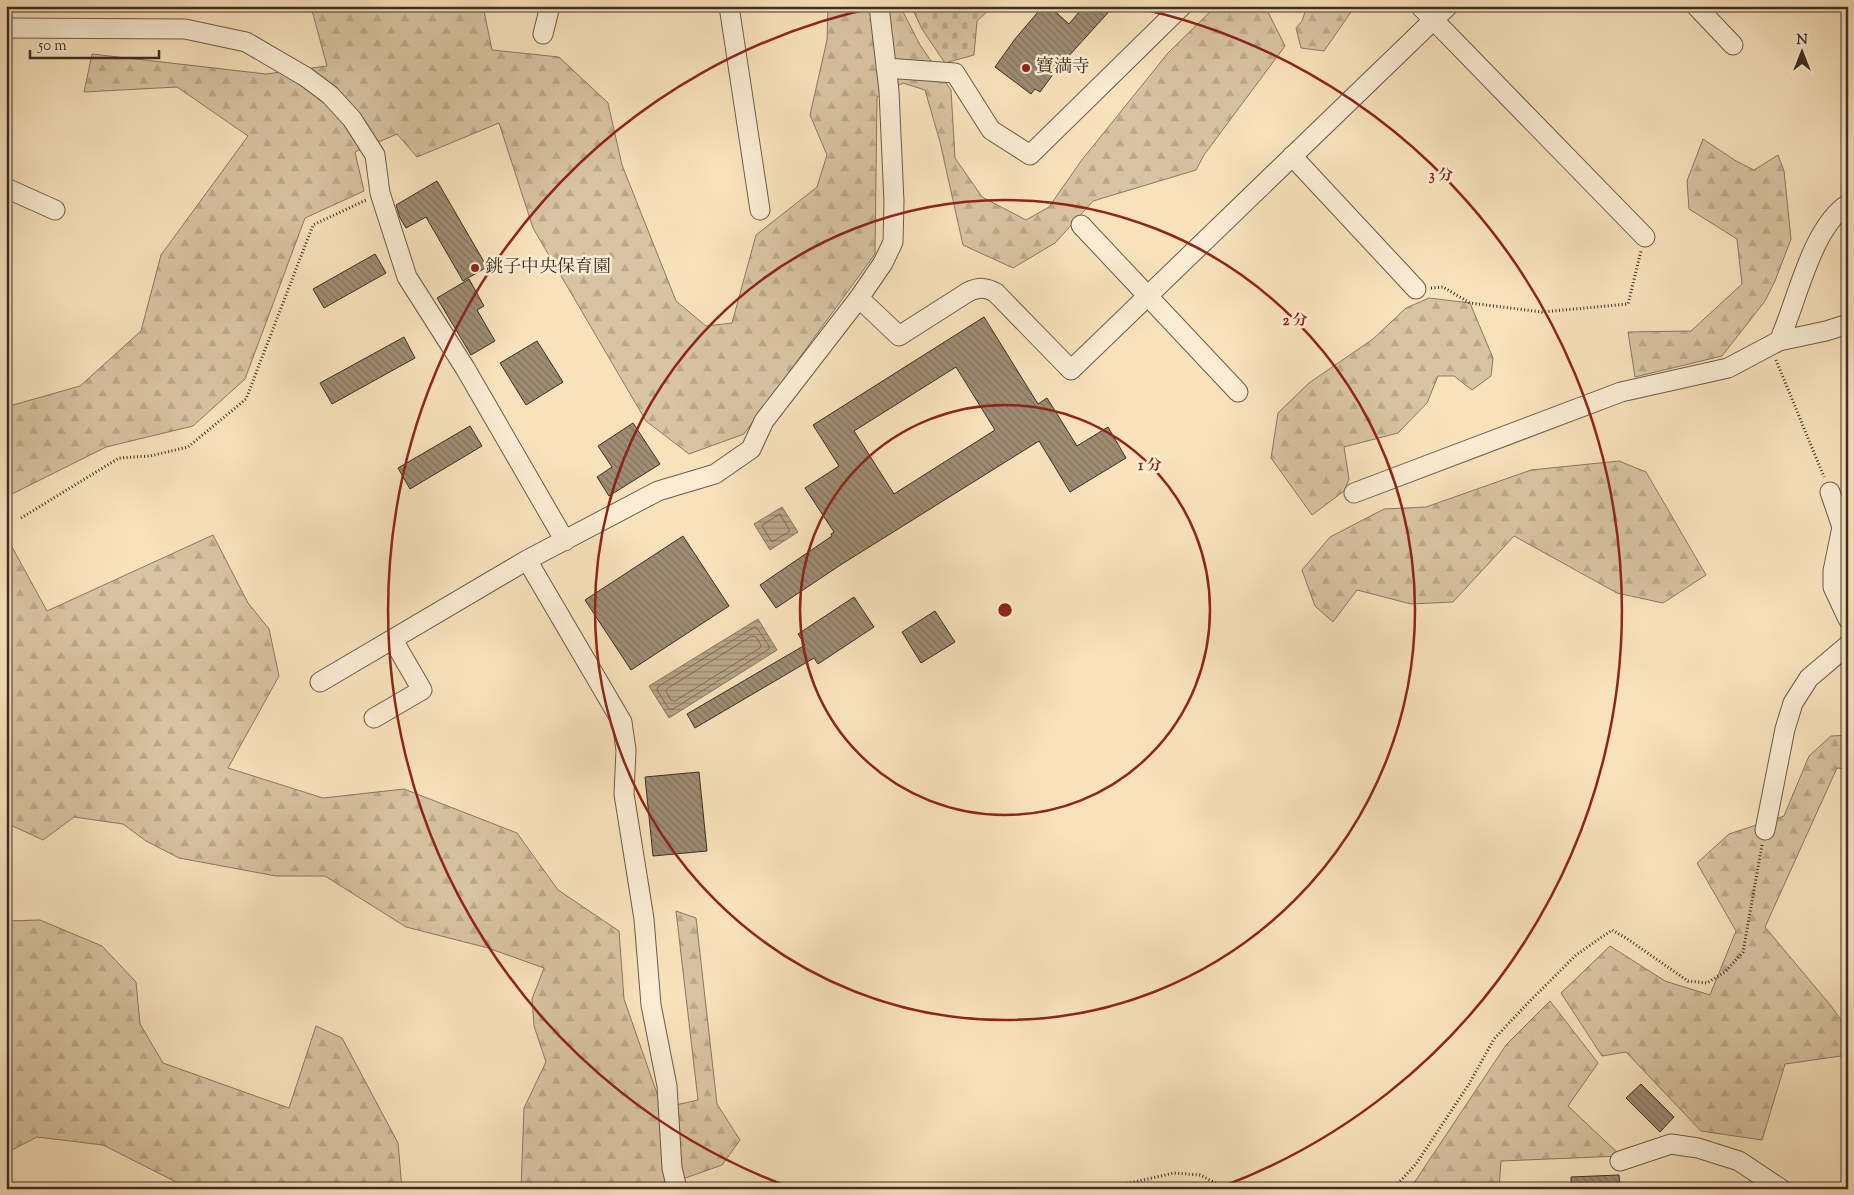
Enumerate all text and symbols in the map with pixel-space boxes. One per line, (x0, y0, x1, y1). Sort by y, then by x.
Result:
scale bar (30, 28, 159, 60)
north arrow (1776, 28, 1826, 78)
text: N (1796, 31, 1808, 51)
text: 50 m (37, 36, 67, 57)
place label: 寶満寺 (1036, 55, 1090, 81)
marker: 寶満寺 (1020, 62, 1032, 74)
text: 3 分 (1429, 166, 1453, 187)
place label: 銚子中央保育園 (485, 255, 611, 281)
marker: 銚子中央保育園 (469, 262, 481, 274)
text: 2 分 (1282, 311, 1308, 332)
text: 1 分 (1138, 456, 1162, 477)
centre of rings (996, 601, 1014, 619)

